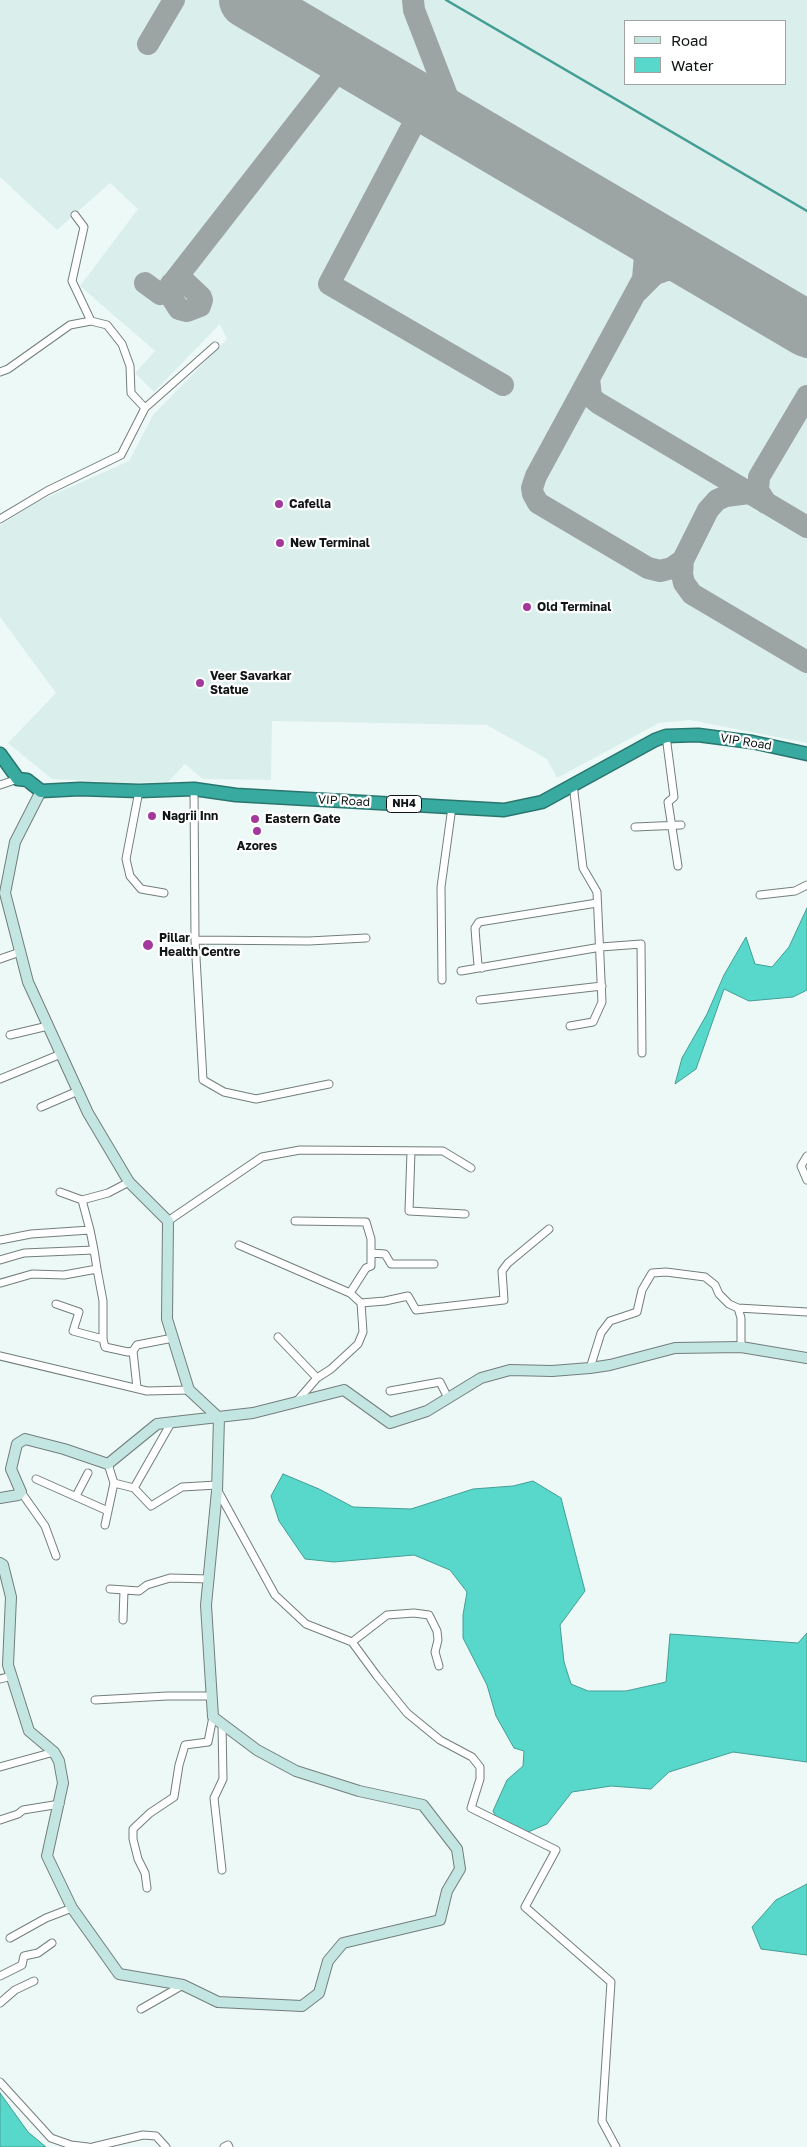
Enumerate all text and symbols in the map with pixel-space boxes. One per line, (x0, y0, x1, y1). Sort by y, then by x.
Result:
legend (624, 20, 787, 85)
text: Road (671, 31, 708, 49)
text: Water (671, 56, 714, 74)
place label: Cafella (289, 497, 331, 511)
marker: Cafella (273, 498, 285, 510)
place label: New Terminal (290, 536, 370, 550)
marker: New Terminal (274, 537, 286, 549)
place label: Old Terminal (537, 600, 611, 614)
marker: Old Terminal (521, 601, 533, 613)
place label: Veer Savarkar Statue (210, 669, 291, 697)
marker: Veer Savarkar Statue (194, 677, 206, 689)
street label: VIP Road (719, 731, 773, 753)
street label: VIP Road (318, 792, 370, 810)
road number: NH4 (386, 796, 422, 812)
place label: Nagrii Inn (162, 809, 218, 823)
marker: Nagrii Inn (146, 810, 158, 822)
place label: Eastern Gate (265, 812, 341, 826)
marker: Eastern Gate (249, 813, 261, 825)
marker: Azores (251, 825, 263, 837)
place label: Azores (237, 839, 277, 853)
place label: Pillar Health Centre (159, 931, 240, 959)
marker: Pillar Health Centre (141, 938, 155, 952)

